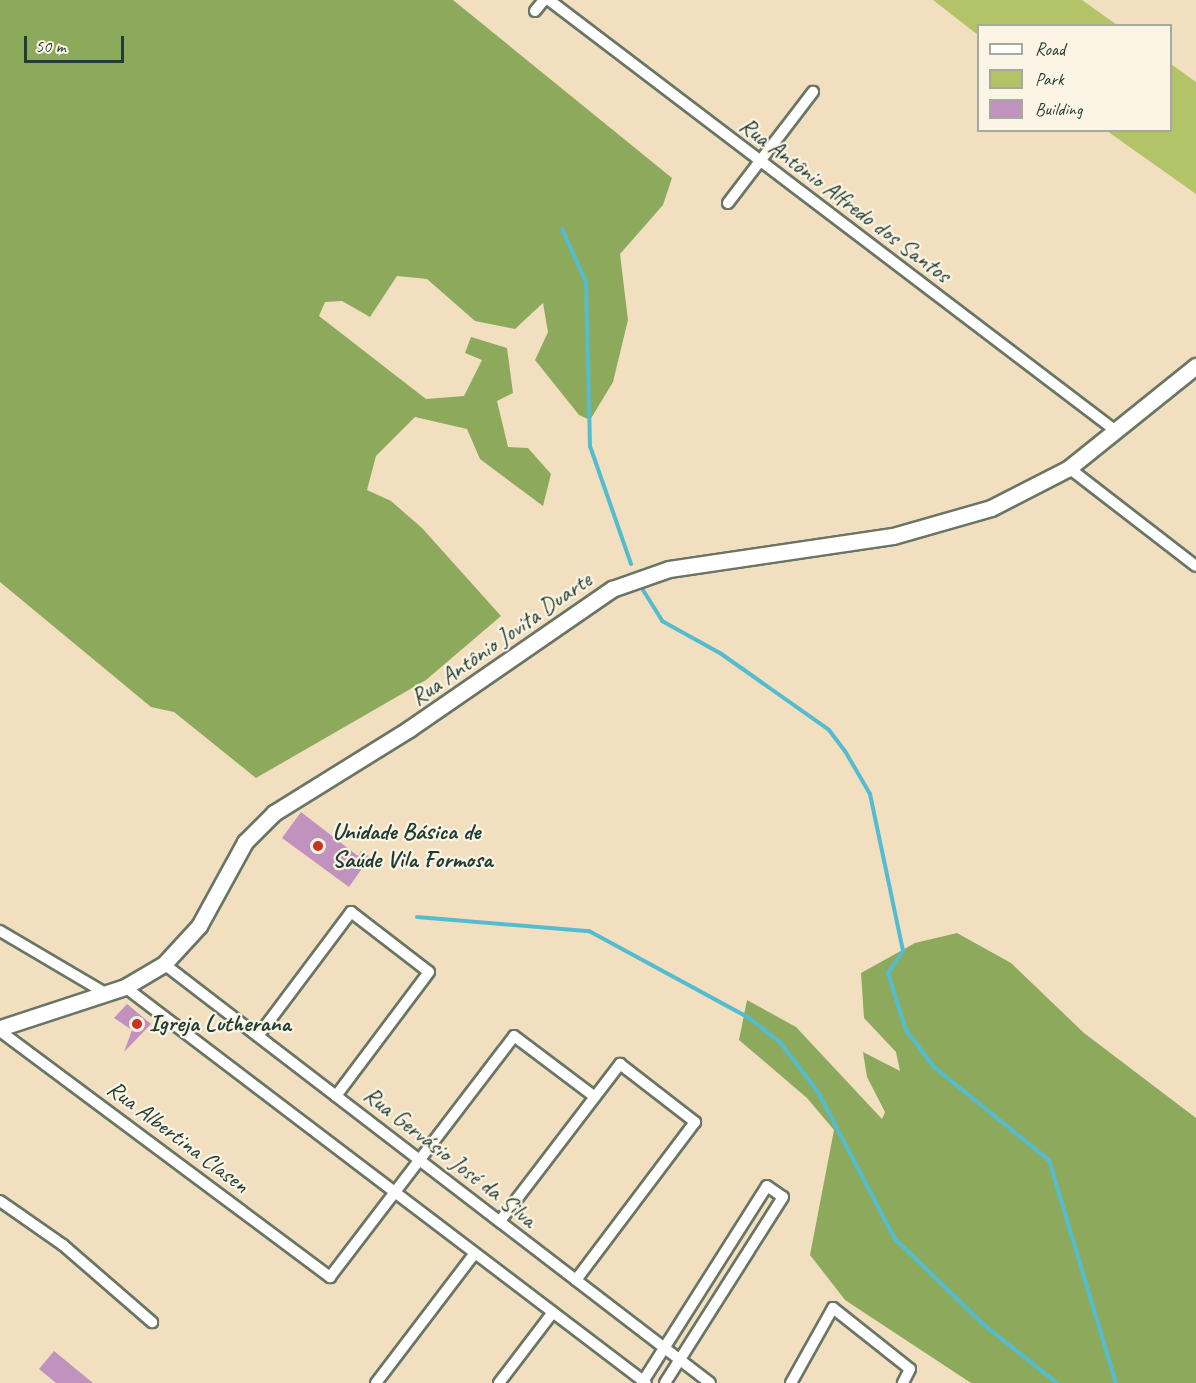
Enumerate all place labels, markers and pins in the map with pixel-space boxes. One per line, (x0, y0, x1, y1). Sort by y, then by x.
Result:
place label: Unidade Básica de Saúde Vila Formosa (332, 818, 493, 874)
marker: Unidade Básica de Saúde Vila Formosa (309, 837, 327, 855)
place label: Igreja Lutherana (149, 1010, 290, 1038)
marker: Igreja Lutherana (130, 1017, 144, 1031)

